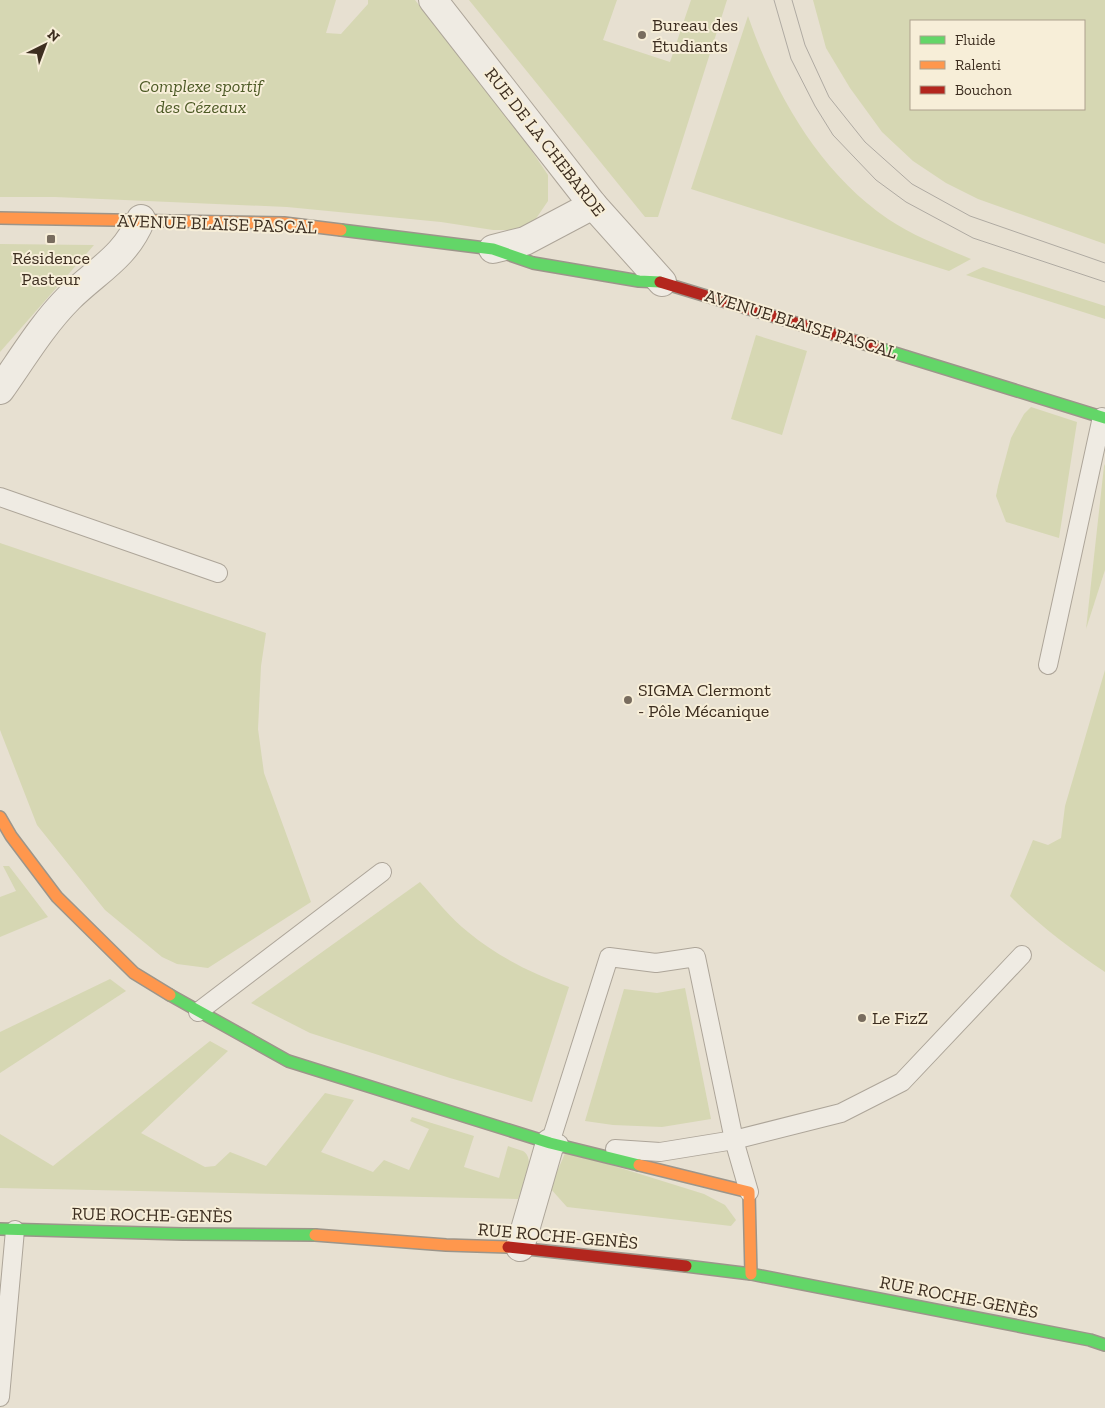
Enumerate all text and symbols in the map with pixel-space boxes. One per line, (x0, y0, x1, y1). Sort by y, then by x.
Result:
place label: Bureau des Étudiants (652, 14, 738, 57)
north arrow (20, 20, 70, 70)
legend (910, 20, 1085, 110)
text: N (44, 26, 63, 46)
marker: Bureau des Étudiants (636, 29, 648, 41)
text: Fluide (955, 31, 995, 49)
text: Ralenti (955, 56, 1001, 74)
street label: RUE DE LA CHEBARDE (480, 63, 610, 221)
park label: Complexe sportif des Cézeaux (139, 75, 265, 118)
text: Bouchon (955, 81, 1012, 99)
street label: AVENUE BLAISE PASCAL (117, 210, 317, 238)
marker: Résidence Pasteur (45, 233, 57, 245)
place label: Résidence Pasteur (12, 247, 90, 290)
street label: AVENUE BLAISE PASCAL (702, 284, 900, 364)
place label: SIGMA Clermont - Pôle Mécanique (638, 679, 771, 722)
marker: SIGMA Clermont - Pôle Mécanique (622, 694, 634, 706)
place label: Le FizZ (872, 1007, 928, 1029)
marker: Le FizZ (856, 1012, 868, 1024)
street label: RUE ROCHE-GENÈS (71, 1203, 233, 1227)
street label: RUE ROCHE-GENÈS (477, 1218, 639, 1254)
street label: RUE ROCHE-GENÈS (878, 1271, 1040, 1323)

